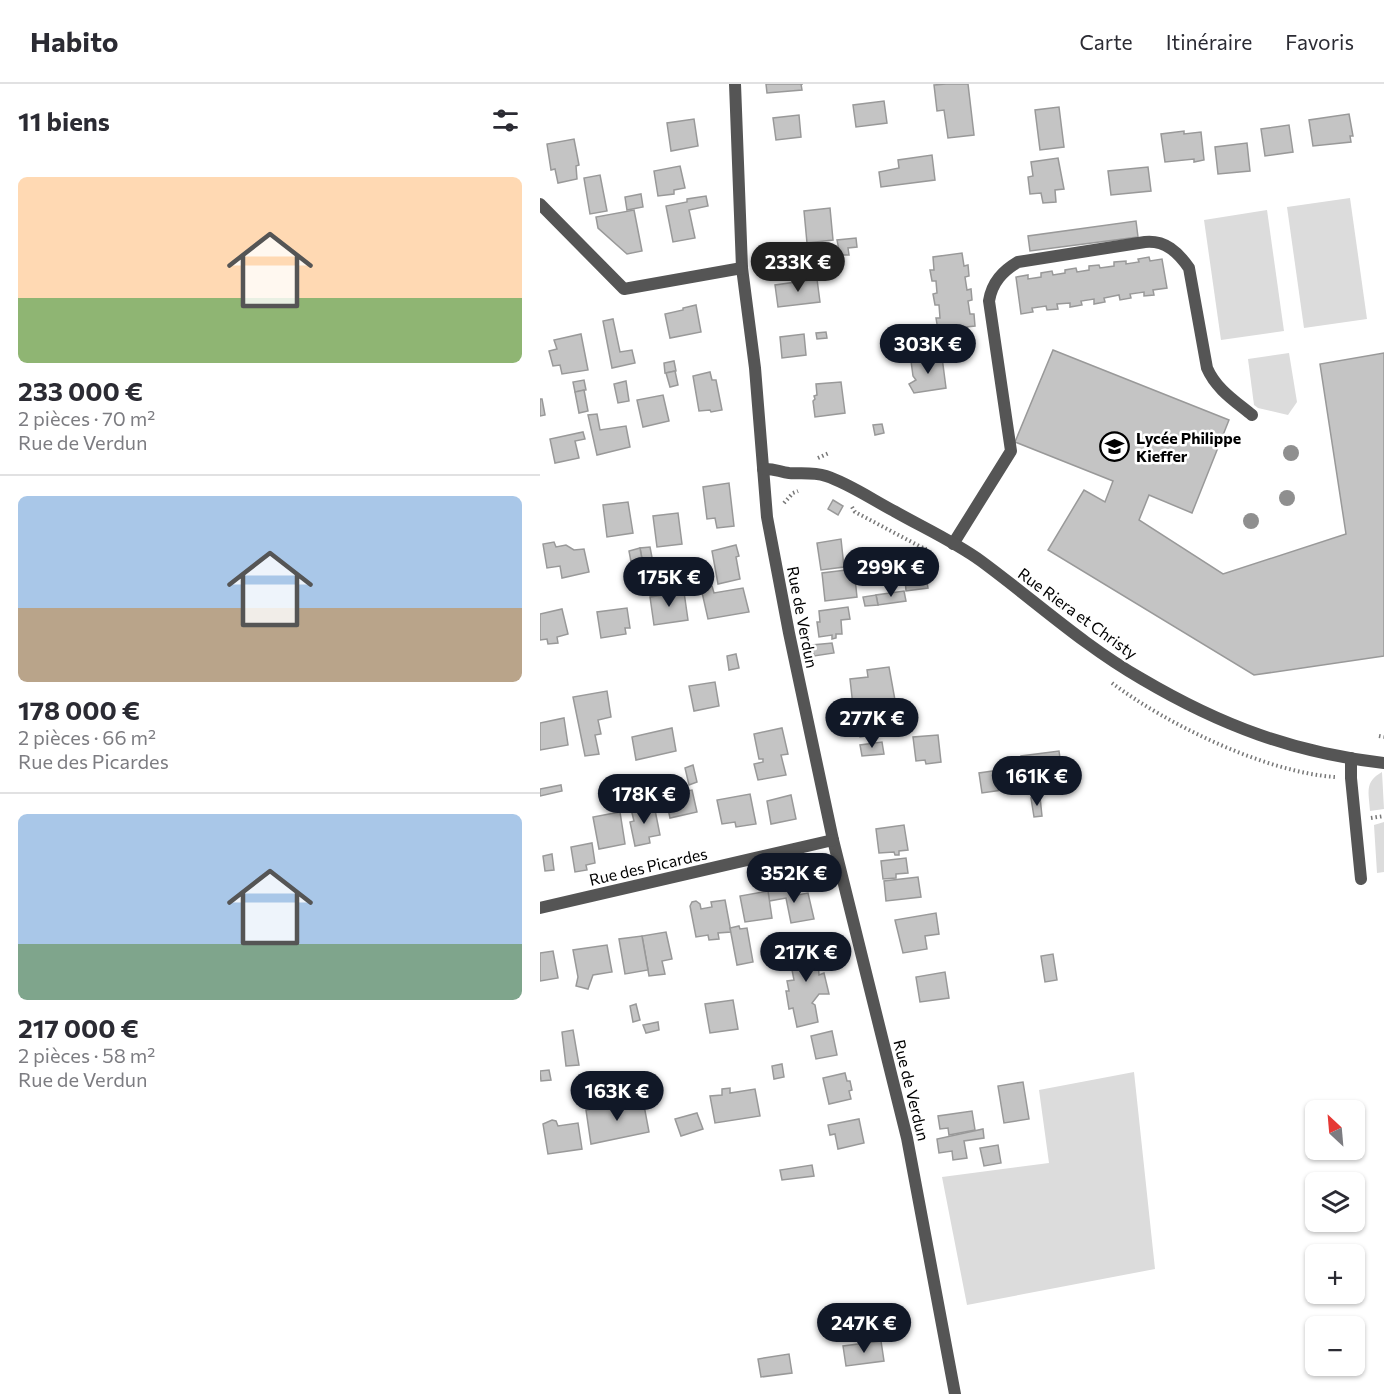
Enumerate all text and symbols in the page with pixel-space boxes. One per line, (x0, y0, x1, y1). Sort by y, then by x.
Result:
text: Habito (30, 24, 119, 58)
text: Carte (1079, 29, 1133, 54)
text: Itinéraire (1166, 29, 1252, 54)
text: Favoris (1285, 29, 1354, 54)
icon: filters (489, 104, 522, 137)
text: 11 biens (18, 105, 110, 136)
icon: home (216, 216, 324, 324)
pin: 233K € (749, 242, 847, 293)
text: 233K € (765, 249, 831, 273)
pin: 303K € (879, 324, 977, 375)
text: 303K € (894, 331, 962, 355)
text: 233 000 € (18, 375, 143, 406)
text: 2 pièces · 70 m² (18, 406, 155, 430)
place label: Lycée Philippe Kieffer (1136, 428, 1241, 465)
text: Rue de Verdun (18, 430, 147, 454)
school or university icon: Lycée Philippe Kieffer (1099, 430, 1131, 462)
icon: home (216, 535, 324, 643)
pin: 299K € (842, 547, 940, 598)
text: 299K € (857, 554, 925, 578)
pin: 175K € (620, 557, 718, 608)
street label: Rue Riera et Christy (1015, 563, 1141, 663)
text: 175K € (637, 564, 701, 588)
street label: Rue de Verdun (784, 564, 822, 670)
text: 178 000 € (18, 694, 140, 725)
pin: 277K € (823, 698, 921, 749)
text: 277K € (839, 705, 905, 729)
text: 2 pièces · 66 m² (18, 725, 156, 749)
text: Rue des Picardes (18, 749, 169, 773)
pin: 161K € (988, 756, 1086, 807)
text: 161K € (1006, 763, 1068, 787)
pin: 178K € (595, 774, 693, 825)
text: 178K € (612, 781, 676, 805)
street label: Rue des Picardes (587, 843, 709, 889)
icon: home (216, 853, 324, 961)
pin: 352K € (745, 853, 843, 904)
text: 352K € (761, 860, 827, 884)
pin: 217K € (757, 932, 855, 983)
text: 217K € (774, 939, 838, 963)
text: 217 000 € (18, 1012, 139, 1043)
street label: Rue de Verdun (890, 1037, 934, 1143)
text: 2 pièces · 58 m² (18, 1043, 155, 1067)
text: Rue de Verdun (18, 1067, 147, 1091)
pin: 163K € (568, 1071, 666, 1122)
text: 163K € (585, 1078, 649, 1102)
north arrow (1305, 1100, 1365, 1160)
map controls (1305, 1100, 1365, 1376)
button: layers (1305, 1172, 1365, 1232)
button: + (1305, 1244, 1365, 1304)
pin: 247K € (815, 1303, 913, 1354)
text: 247K € (831, 1310, 897, 1334)
button: − (1305, 1316, 1365, 1376)

